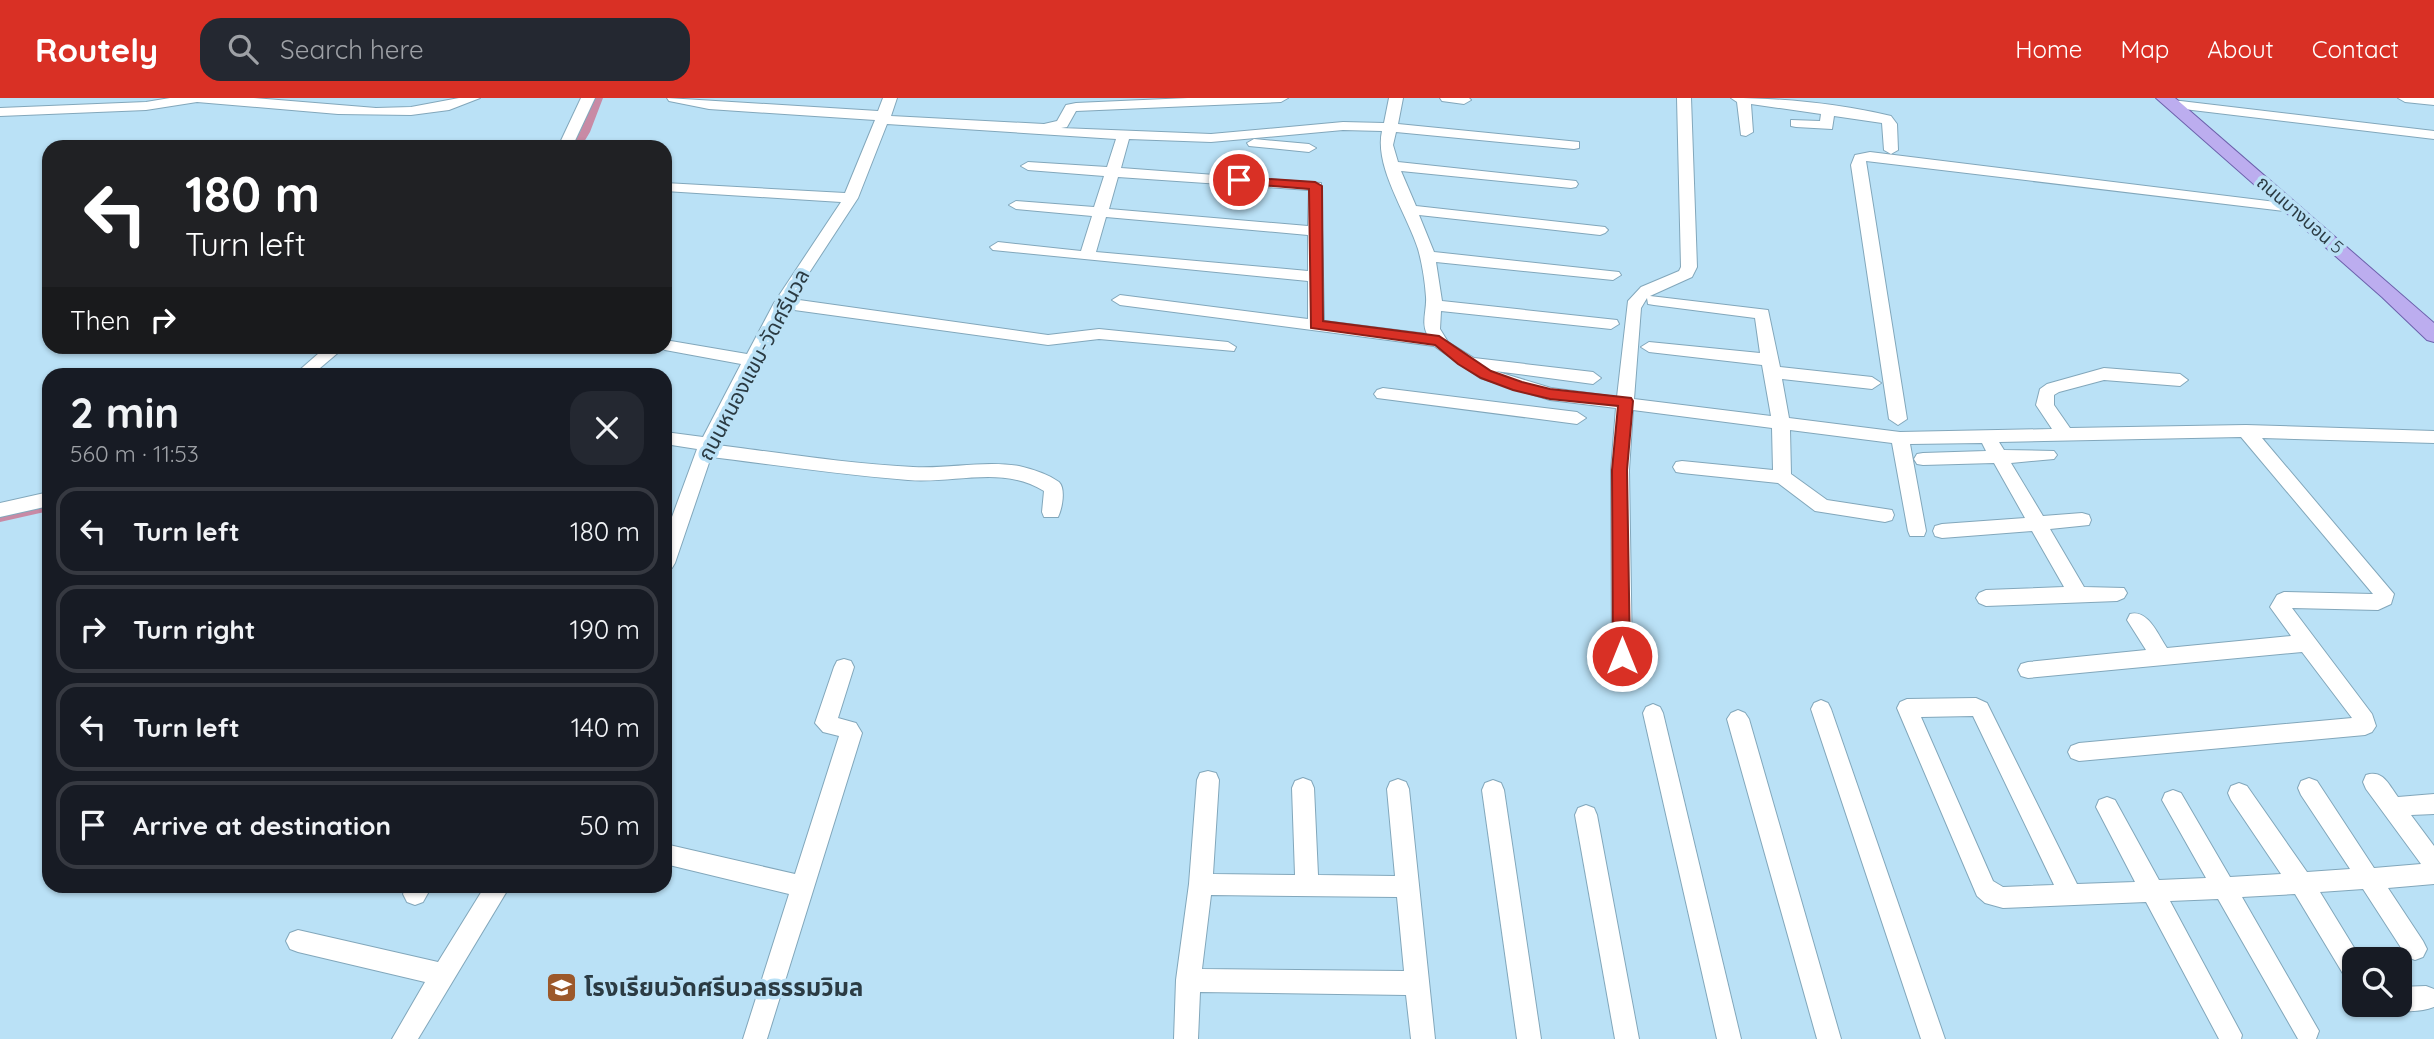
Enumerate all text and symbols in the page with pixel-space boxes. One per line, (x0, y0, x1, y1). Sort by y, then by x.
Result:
search box (200, 18, 690, 81)
text: Routely (35, 29, 158, 70)
icon: search (224, 30, 262, 68)
text: Search here (280, 33, 424, 66)
text: Home (2015, 34, 2082, 64)
text: Map (2120, 34, 2169, 64)
text: About (2207, 34, 2274, 64)
text: Contact (2312, 34, 2399, 64)
pin (1209, 150, 1269, 210)
icon: arrive (1220, 161, 1258, 199)
text: 180 m (185, 163, 320, 224)
icon: left (70, 168, 161, 259)
street label: ถนนบางบอน 5 (2252, 171, 2349, 259)
text: Turn left (185, 224, 306, 264)
street label: ถนนหนองแขม-วัดศรีนวล (692, 264, 815, 465)
icon: right (144, 301, 182, 339)
text: Then (70, 304, 130, 337)
text: 2 min (70, 386, 179, 439)
button: close (570, 391, 644, 465)
text: 560 m · 11:53 (70, 439, 199, 468)
icon: left (74, 512, 112, 550)
text: Turn left (133, 515, 240, 548)
text: 180 m (570, 515, 640, 548)
icon: right (74, 610, 112, 648)
text: Turn right (133, 613, 255, 646)
text: 190 m (570, 613, 640, 646)
position arrow (1585, 619, 1659, 693)
icon: left (74, 708, 112, 746)
text: Turn left (133, 711, 240, 744)
text: 140 m (571, 711, 640, 744)
icon: arrive (74, 806, 112, 844)
text: Arrive at destination (133, 809, 391, 842)
text: 50 m (580, 809, 640, 842)
map controls (2342, 947, 2412, 1017)
button: search (2342, 947, 2412, 1017)
school or university icon: โรงเรียนวัดศรีนวลธรรมวิมล (544, 971, 578, 1005)
place label: โรงเรียนวัดศรีนวลธรรมวิมล (584, 972, 863, 1002)

